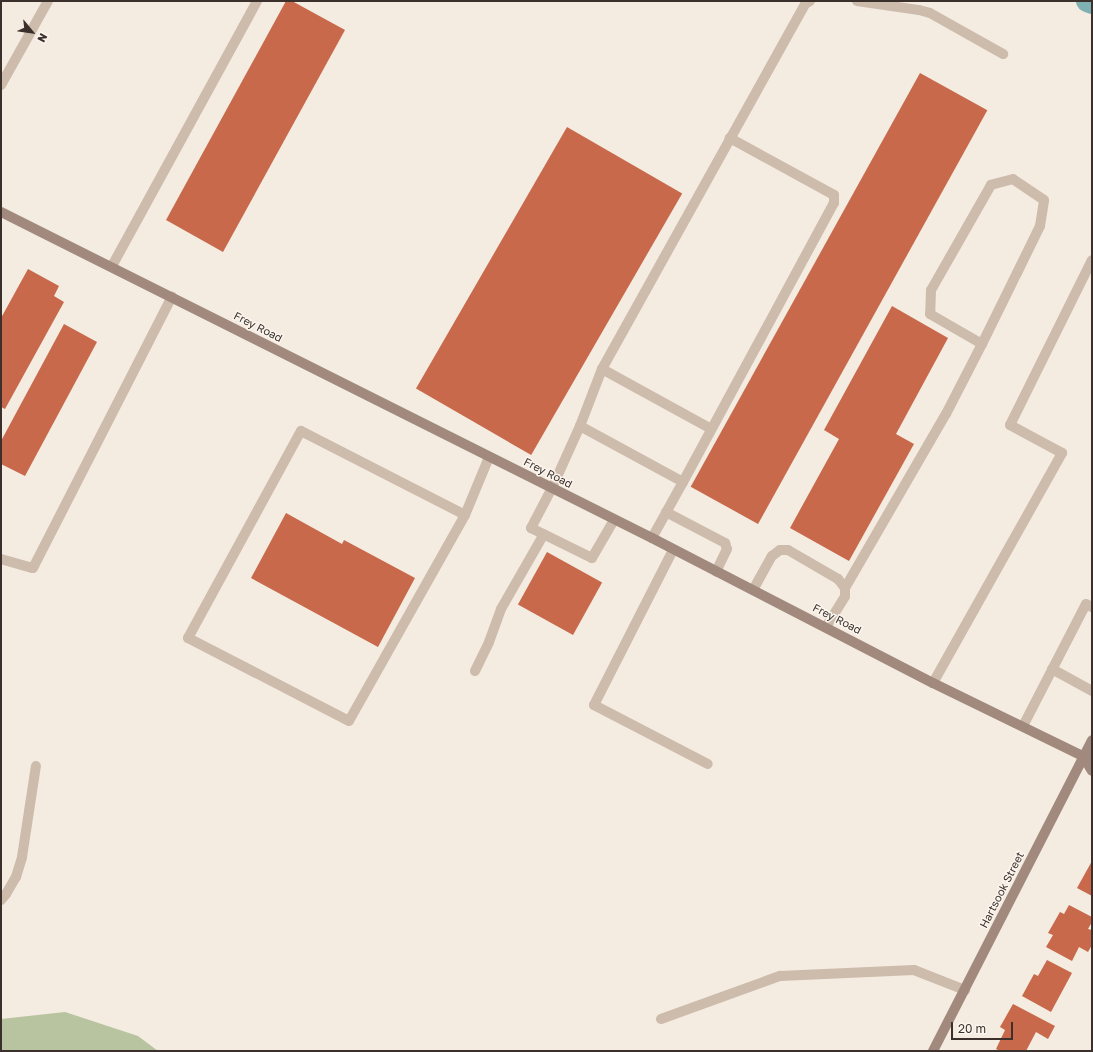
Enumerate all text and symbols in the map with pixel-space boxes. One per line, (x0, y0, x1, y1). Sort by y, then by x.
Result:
north arrow (12, 12, 52, 52)
text: N (35, 31, 51, 45)
street label: Frey Road (232, 309, 284, 345)
street label: Frey Road (522, 455, 574, 491)
street label: Frey Road (811, 601, 863, 637)
street label: Hartsook Street (977, 850, 1027, 930)
scale bar (953, 1014, 1015, 1040)
text: 20 m (958, 1021, 986, 1036)

